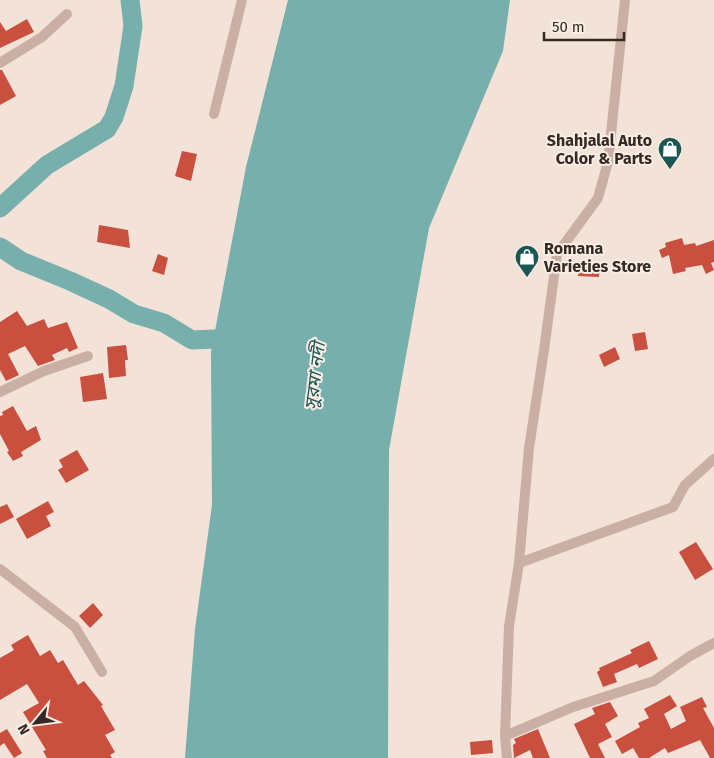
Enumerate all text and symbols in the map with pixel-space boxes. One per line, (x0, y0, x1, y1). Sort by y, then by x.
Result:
scale bar (544, 10, 624, 42)
text: 50 m (552, 18, 585, 36)
place label: Shahjalal Auto Color & Parts (547, 131, 652, 168)
shop icon: Shahjalal Auto Color & Parts (657, 136, 683, 170)
place label: Romana Varieties Store (543, 239, 651, 276)
shop icon: Romana Varieties Store (514, 244, 540, 278)
water label: সুরমা নদী (300, 338, 330, 411)
north arrow (10, 698, 60, 748)
text: N (14, 721, 34, 737)

